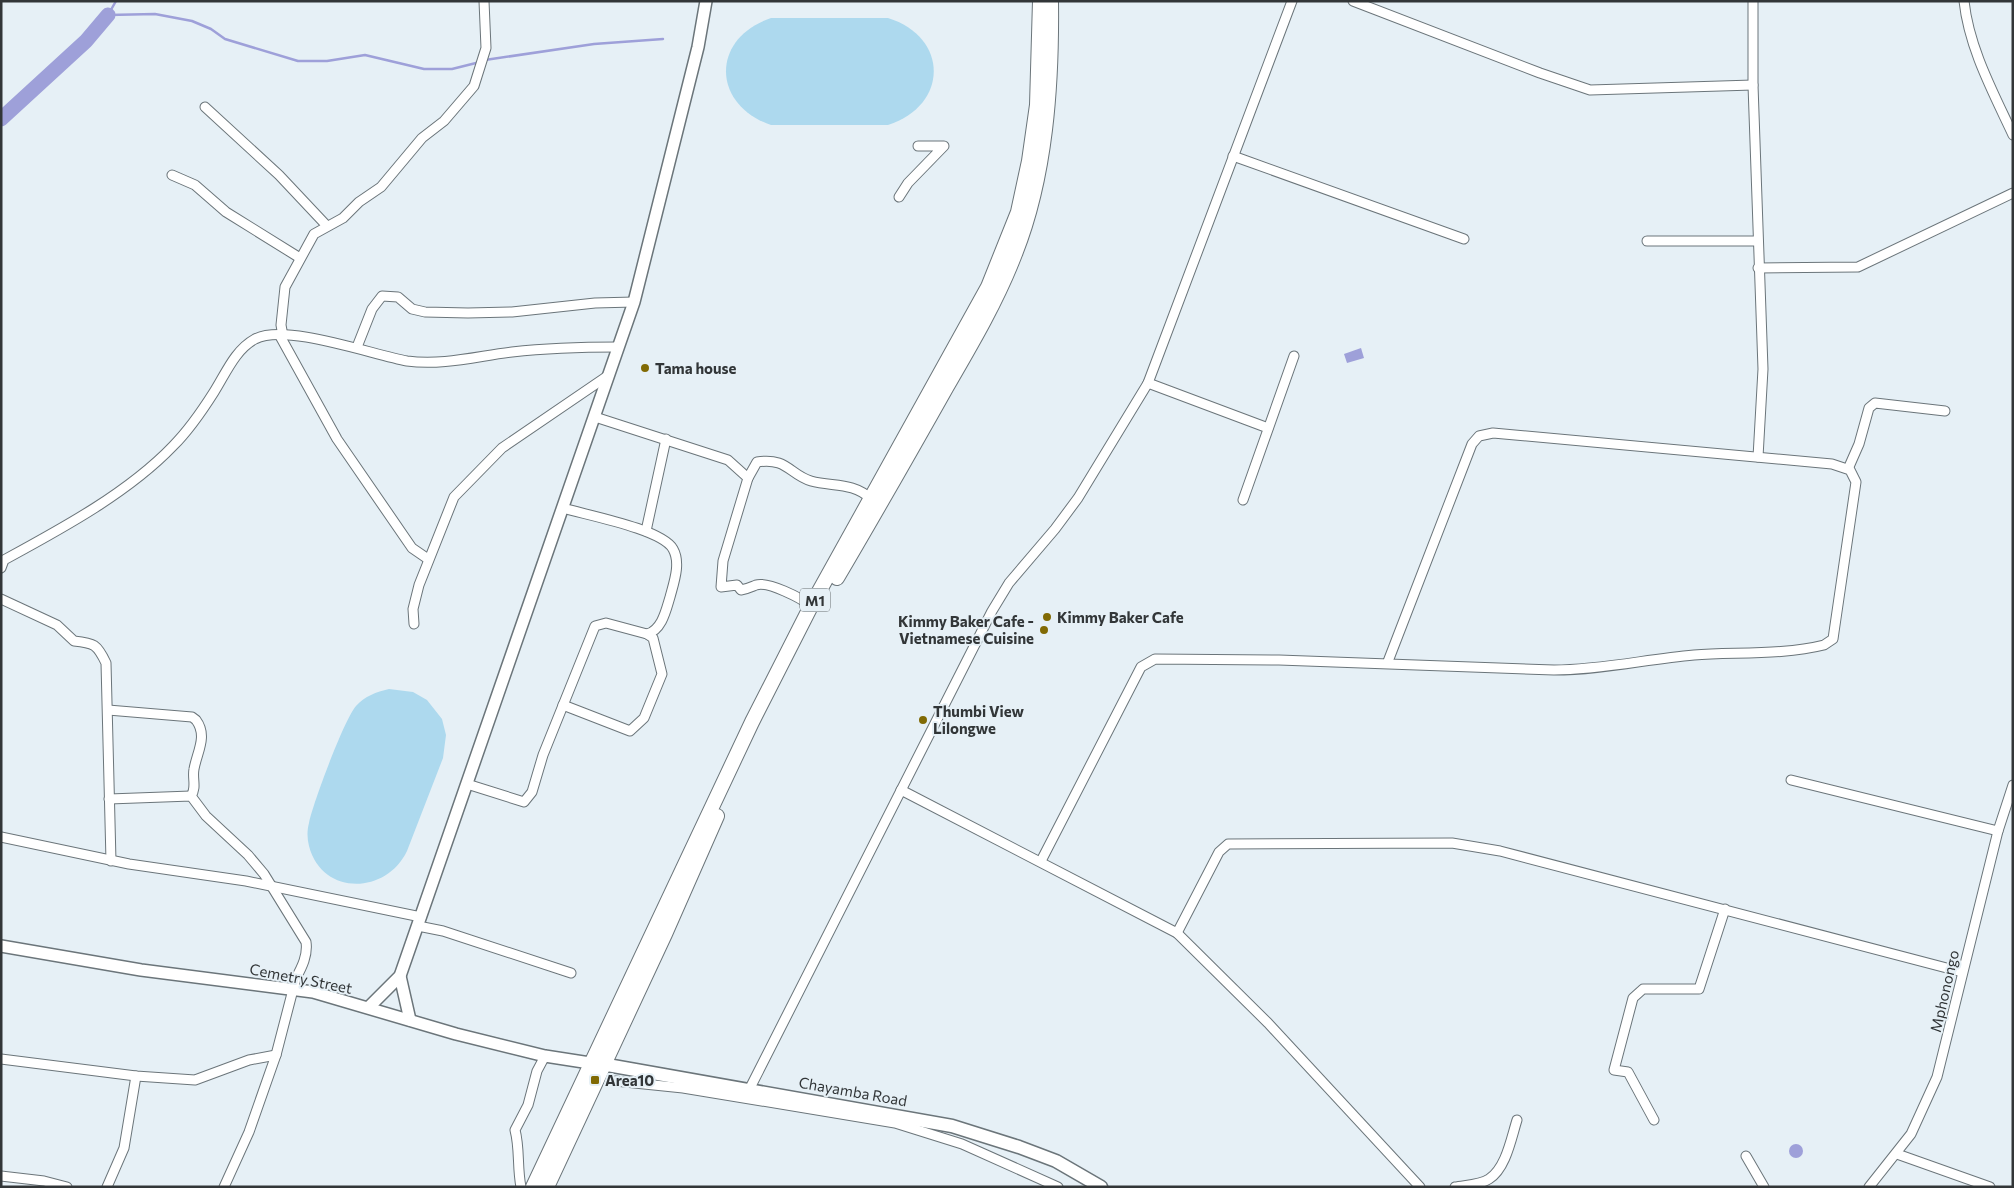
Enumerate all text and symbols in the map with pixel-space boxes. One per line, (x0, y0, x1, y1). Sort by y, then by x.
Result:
place label: Tama house (655, 359, 737, 377)
marker: Tama house (639, 362, 651, 374)
road number: M1 (800, 588, 830, 612)
place label: Kimmy Baker Cafe (1057, 608, 1184, 626)
marker: Kimmy Baker Cafe (1041, 611, 1053, 623)
place label: Kimmy Baker Cafe - Vietnamese Cuisine (898, 612, 1034, 647)
marker: Kimmy Baker Cafe - Vietnamese Cuisine (1038, 624, 1050, 636)
place label: Thumbi View Lilongwe (933, 702, 1024, 737)
marker: Thumbi View Lilongwe (917, 714, 929, 726)
street label: Mphonongo (1926, 948, 1962, 1034)
street label: Cemetry Street (248, 959, 354, 997)
place label: Area10 (605, 1071, 654, 1089)
street label: Chayamba Road (797, 1073, 909, 1109)
marker: Area10 (589, 1074, 601, 1086)

